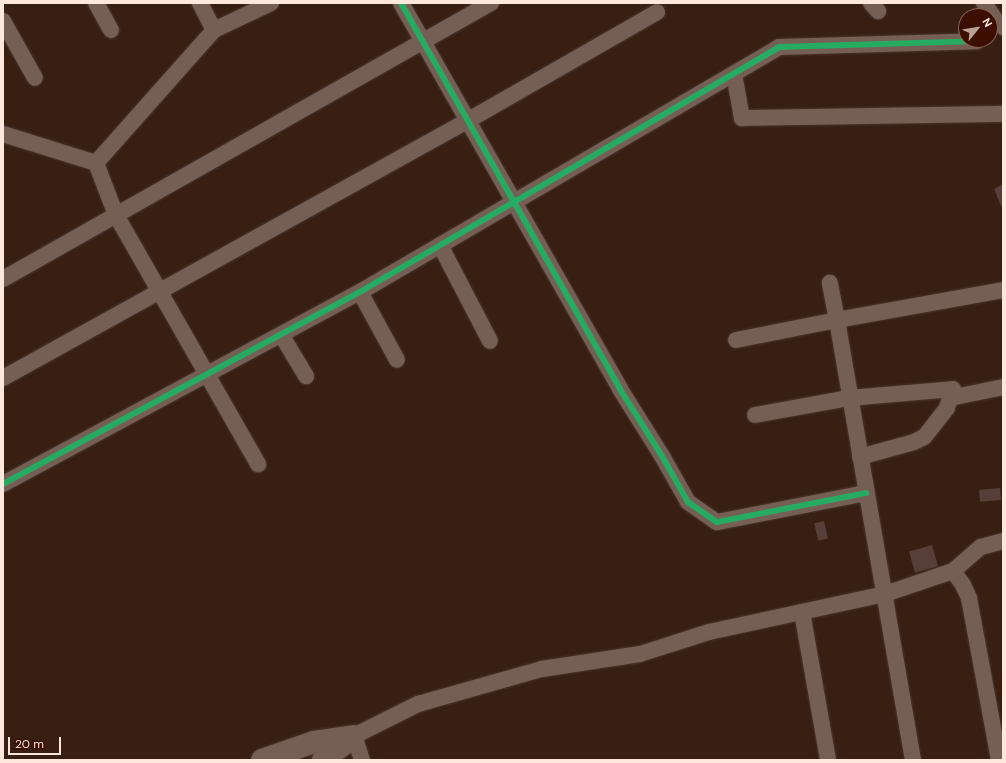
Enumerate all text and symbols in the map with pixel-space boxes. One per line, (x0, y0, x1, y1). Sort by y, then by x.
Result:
north arrow (958, 8, 998, 48)
text: N (979, 16, 996, 29)
scale bar (10, 729, 63, 755)
text: 20 m (15, 736, 44, 752)

